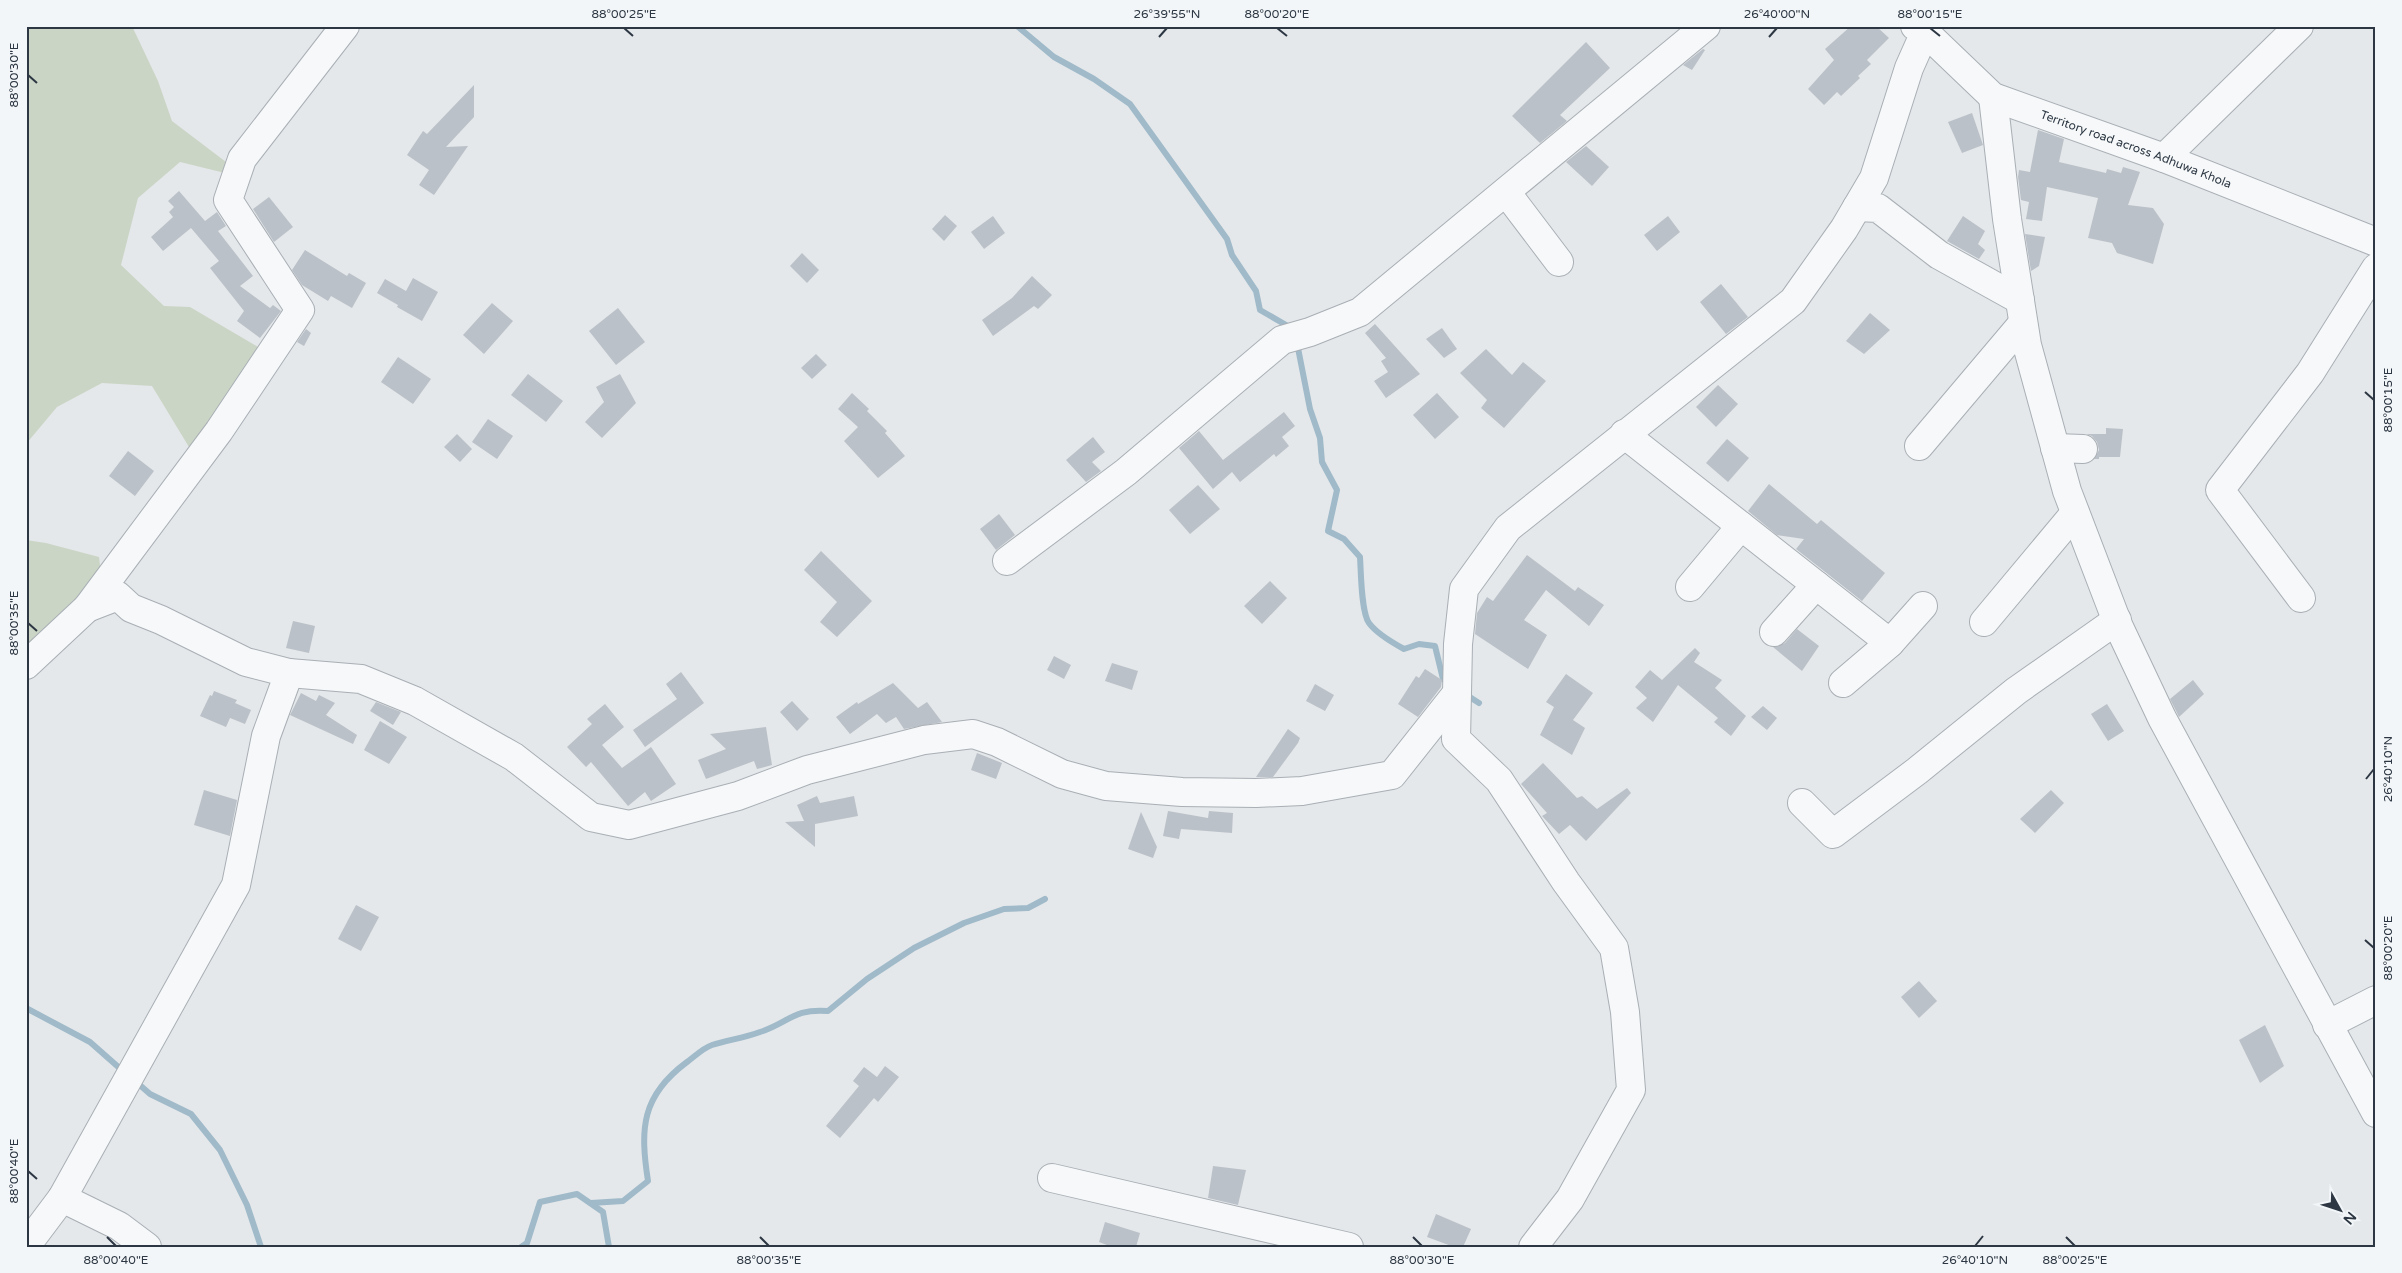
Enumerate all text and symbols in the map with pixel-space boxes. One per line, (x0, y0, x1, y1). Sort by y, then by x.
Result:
text: 88°00'25"E (591, 7, 657, 21)
text: 26°39'55"N (1134, 7, 1200, 21)
text: 88°00'20"E (1244, 7, 1310, 21)
text: 26°40'00"N (1744, 7, 1810, 21)
text: 88°00'15"E (1897, 7, 1963, 21)
text: 88°00'30"E (7, 42, 21, 108)
street label: Territory road across Adhuwa Khola (2038, 107, 2234, 191)
text: 88°00'15"E (2381, 367, 2395, 433)
text: 88°00'35"E (7, 590, 21, 656)
text: 26°40'10"N (2381, 736, 2395, 802)
text: 88°00'20"E (2381, 915, 2395, 981)
text: 88°00'40"E (7, 1138, 21, 1204)
north arrow (2314, 1186, 2364, 1236)
text: N (2339, 1208, 2360, 1228)
text: 88°00'40"E (83, 1253, 149, 1267)
text: 88°00'35"E (736, 1253, 802, 1267)
text: 88°00'30"E (1389, 1253, 1455, 1267)
text: 26°40'10"N (1942, 1253, 2008, 1267)
text: 88°00'25"E (2042, 1253, 2108, 1267)

